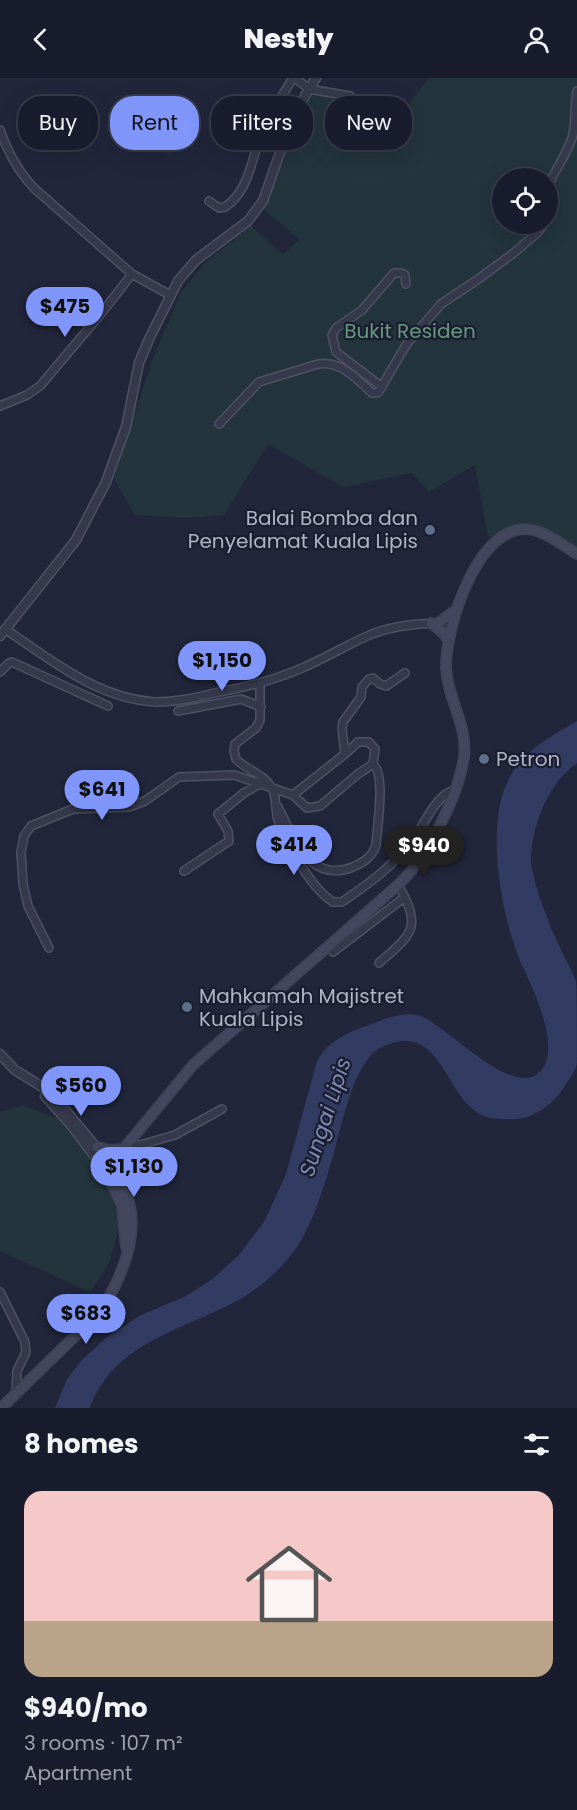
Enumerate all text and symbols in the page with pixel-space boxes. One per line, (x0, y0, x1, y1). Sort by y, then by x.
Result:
text: Nestly (244, 20, 334, 57)
icon: back (24, 23, 57, 56)
icon: person (520, 23, 553, 56)
chip: Buy (18, 96, 98, 150)
chip: Rent (110, 96, 199, 150)
chip: Filters (211, 96, 313, 150)
chip: New (325, 96, 412, 150)
map controls (492, 168, 558, 234)
button: locate (492, 168, 558, 234)
pin: $475 (29, 287, 101, 338)
text: $475 (40, 292, 90, 320)
park label: Bukit Residen (344, 317, 476, 345)
place label: Balai Bomba dan Penyelamat Kuala Lipis (188, 504, 418, 555)
marker: Balai Bomba dan Penyelamat Kuala Lipis (423, 523, 437, 537)
pin: $1,150 (173, 641, 271, 692)
text: $1,150 (192, 646, 252, 674)
place label: Petron (496, 745, 560, 773)
marker: Petron (477, 752, 491, 766)
pin: $641 (66, 770, 138, 821)
text: $641 (79, 775, 125, 803)
pin: $414 (258, 825, 330, 876)
pin: $940 (388, 826, 460, 877)
text: $414 (270, 830, 318, 858)
text: $940 (398, 831, 450, 859)
place label: Mahkamah Majistret Kuala Lipis (199, 982, 404, 1033)
marker: Mahkamah Majistret Kuala Lipis (180, 1000, 194, 1014)
water label: Sungai Lipis (292, 1054, 358, 1180)
pin: $560 (45, 1066, 117, 1117)
text: $560 (55, 1071, 107, 1099)
pin: $1,130 (85, 1147, 183, 1198)
text: $1,130 (104, 1152, 164, 1180)
pin: $683 (50, 1294, 122, 1345)
text: $683 (61, 1299, 111, 1327)
text: 8 homes (24, 1426, 139, 1462)
icon: filters (520, 1428, 553, 1461)
icon: home (235, 1530, 343, 1638)
text: $940/mo (24, 1690, 148, 1726)
text: 3 rooms · 107 m² (24, 1729, 183, 1757)
text: Apartment (24, 1759, 132, 1787)

